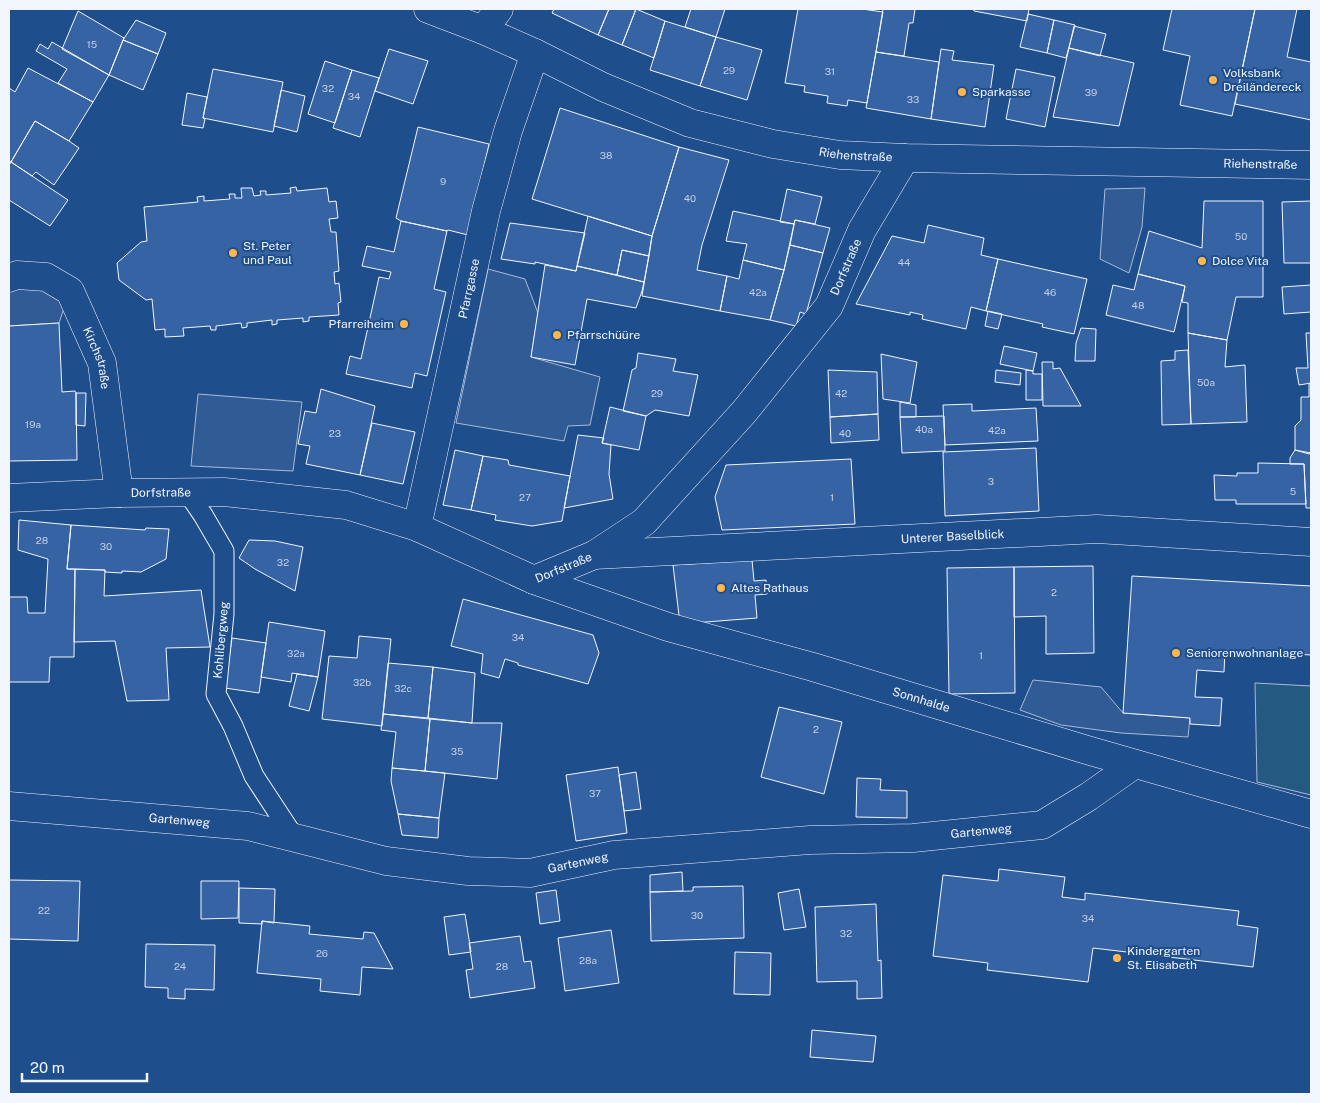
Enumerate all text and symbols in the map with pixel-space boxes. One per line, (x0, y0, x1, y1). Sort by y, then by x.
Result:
house number: 15 (87, 38, 97, 50)
house number: 29 (723, 64, 735, 76)
house number: 31 (825, 65, 835, 77)
place label: Volksbank Dreiländereck (1223, 66, 1302, 94)
marker: Volksbank Dreiländereck (1207, 74, 1219, 86)
house number: 32 (322, 82, 334, 94)
place label: Sparkasse (972, 85, 1031, 99)
marker: Sparkasse (956, 86, 968, 98)
house number: 39 (1085, 86, 1097, 98)
house number: 34 (348, 90, 360, 102)
house number: 33 (907, 93, 919, 105)
street label: Riehenstraße (818, 145, 893, 164)
house number: 38 (600, 149, 612, 161)
street label: Riehenstraße (1223, 156, 1298, 172)
house number: 9 (440, 175, 446, 187)
house number: 40 (684, 192, 696, 204)
house number: 50 (1235, 230, 1247, 242)
street label: Dorfstraße (828, 236, 864, 297)
place label: St. Peter und Paul (243, 239, 292, 267)
marker: St. Peter und Paul (227, 247, 239, 259)
place label: Dolce Vita (1212, 254, 1269, 268)
marker: Dolce Vita (1196, 255, 1208, 267)
house number: 44 (898, 256, 910, 268)
street label: Pfarrgasse (456, 257, 482, 320)
house number: 42a (749, 286, 767, 298)
house number: 46 (1044, 286, 1056, 298)
house number: 48 (1132, 299, 1144, 311)
place label: Pfarreiheim (329, 317, 394, 331)
marker: Pfarreiheim (398, 318, 410, 330)
street label: Kirchstraße (80, 325, 112, 390)
place label: Pfarrschüüre (567, 328, 640, 342)
marker: Pfarrschüüre (551, 329, 563, 341)
house number: 50a (1197, 376, 1215, 388)
house number: 29 (651, 387, 663, 399)
house number: 42 (835, 387, 847, 399)
house number: 19a (25, 418, 41, 430)
house number: 40a (915, 423, 933, 435)
house number: 42a (988, 424, 1006, 436)
house number: 23 (329, 427, 341, 439)
house number: 40 (839, 427, 851, 439)
house number: 3 (988, 475, 994, 487)
street label: Dorfstraße (131, 485, 191, 500)
house number: 5 (1290, 485, 1296, 497)
house number: 27 (519, 491, 531, 503)
house number: 1 (830, 491, 834, 503)
street label: Unterer Baselblick (900, 527, 1005, 546)
house number: 28 (36, 534, 48, 546)
house number: 30 (100, 540, 112, 552)
street label: Dorfstraße (533, 550, 594, 586)
house number: 32 (277, 556, 289, 568)
place label: Altes Rathaus (731, 581, 809, 595)
marker: Altes Rathaus (715, 582, 727, 594)
house number: 2 (1051, 586, 1057, 598)
street label: Kohlibergweg (211, 601, 231, 679)
house number: 34 (512, 631, 524, 643)
place label: Seniorenwohnanlage (1186, 646, 1304, 660)
house number: 32a (287, 647, 305, 659)
marker: Seniorenwohnanlage (1170, 647, 1182, 659)
house number: 1 (979, 649, 983, 661)
house number: 32b (353, 676, 371, 688)
house number: 32c (394, 682, 412, 694)
street label: Sonnhalde (891, 684, 952, 715)
house number: 2 (813, 723, 819, 735)
house number: 35 (451, 745, 463, 757)
house number: 37 (589, 787, 601, 799)
street label: Gartenweg (148, 811, 211, 830)
street label: Gartenweg (950, 821, 1013, 841)
street label: Gartenweg (547, 849, 610, 876)
house number: 22 (38, 904, 50, 916)
house number: 30 (691, 909, 703, 921)
house number: 34 (1082, 912, 1094, 924)
house number: 32 (840, 927, 852, 939)
place label: Kindergarten St. Elisabeth (1127, 944, 1200, 972)
house number: 26 (316, 947, 328, 959)
marker: Kindergarten St. Elisabeth (1111, 952, 1123, 964)
house number: 28a (579, 954, 597, 966)
house number: 24 (174, 960, 186, 972)
house number: 28 (496, 960, 508, 972)
scale bar (22, 1050, 148, 1082)
text: 20 m (30, 1059, 65, 1076)

